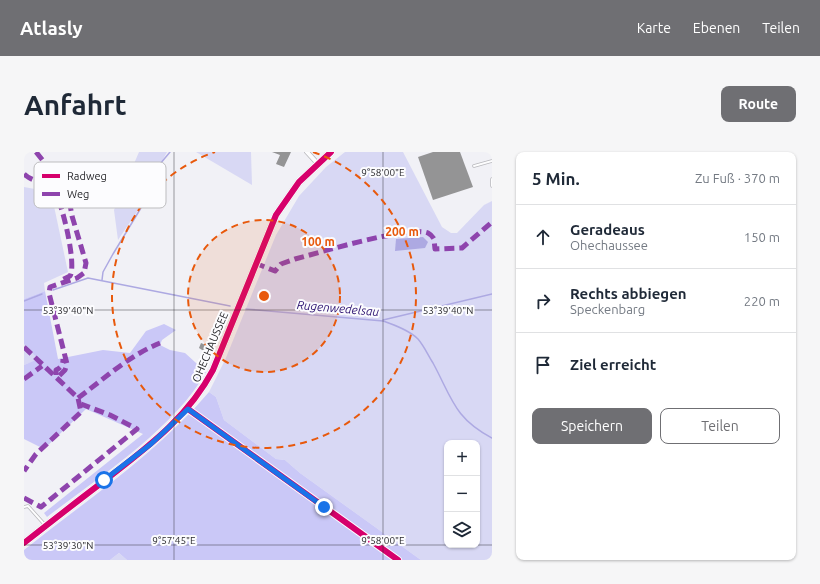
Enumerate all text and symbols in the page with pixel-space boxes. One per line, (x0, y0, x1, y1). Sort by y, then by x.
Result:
text: Atlasly (20, 17, 83, 39)
text: Karte (637, 20, 671, 36)
text: Ebenen (693, 20, 740, 36)
text: Teilen (762, 20, 800, 36)
button: Route (721, 86, 796, 122)
text: Anfahrt (24, 89, 127, 120)
legend (34, 162, 166, 208)
text: 9°58'00"E (361, 167, 405, 178)
text: 5 Min. (532, 169, 580, 188)
text: Radweg (67, 170, 107, 182)
text: Zu Fuß · 370 m (695, 171, 780, 185)
text: Weg (67, 188, 89, 200)
text: Geradeaus (570, 221, 645, 238)
text: 200 m (385, 225, 419, 238)
icon: ahead (532, 226, 554, 248)
text: 150 m (744, 230, 780, 244)
text: 100 m (301, 235, 335, 248)
text: Ohechaussee (570, 238, 648, 252)
text: Rechts abbiegen (570, 285, 687, 302)
centre of rings (257, 289, 271, 303)
icon: right (532, 290, 554, 312)
text: 220 m (744, 294, 780, 308)
water label: Rugenwedelsau (296, 298, 380, 318)
text: Speckenbarg (570, 302, 645, 316)
text: 53°39'40"N (43, 305, 93, 316)
text: 53°39'40"N (423, 305, 473, 316)
street label: OHECHAUSSEE (190, 310, 230, 384)
icon: arrive (532, 354, 554, 376)
text: Ziel erreicht (570, 356, 656, 373)
button: Speichern (532, 408, 652, 444)
button: Teilen (660, 408, 780, 444)
map controls (444, 440, 480, 548)
button: + (444, 440, 480, 476)
route start (95, 471, 113, 489)
button: − (444, 476, 480, 512)
route end (315, 498, 333, 516)
button: layers (444, 512, 480, 548)
text: 9°57'45"E (152, 535, 196, 546)
text: 9°58'00"E (361, 535, 405, 546)
text: 53°39'30"N (43, 540, 93, 551)

